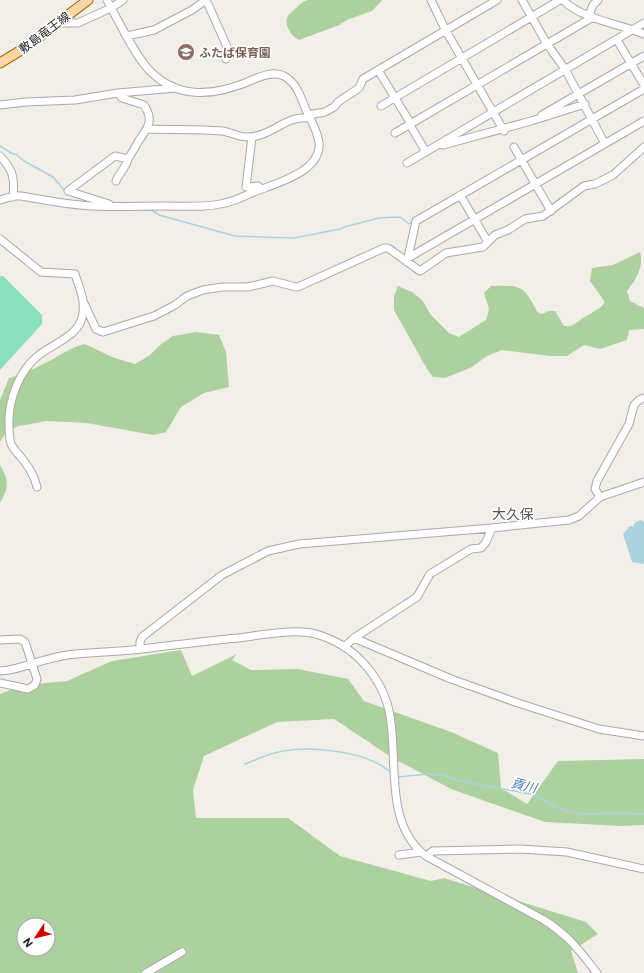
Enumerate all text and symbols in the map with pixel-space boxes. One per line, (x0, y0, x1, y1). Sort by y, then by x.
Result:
street label: 敷島竜王線 (16, 8, 72, 56)
school or university icon: ふたば保育園 (176, 42, 196, 62)
place label: ふたば保育園 (199, 45, 271, 59)
district label: 大久保 (492, 505, 534, 522)
water label: 貢川 (509, 774, 540, 796)
north arrow (16, 917, 56, 957)
text: N (20, 936, 35, 950)

